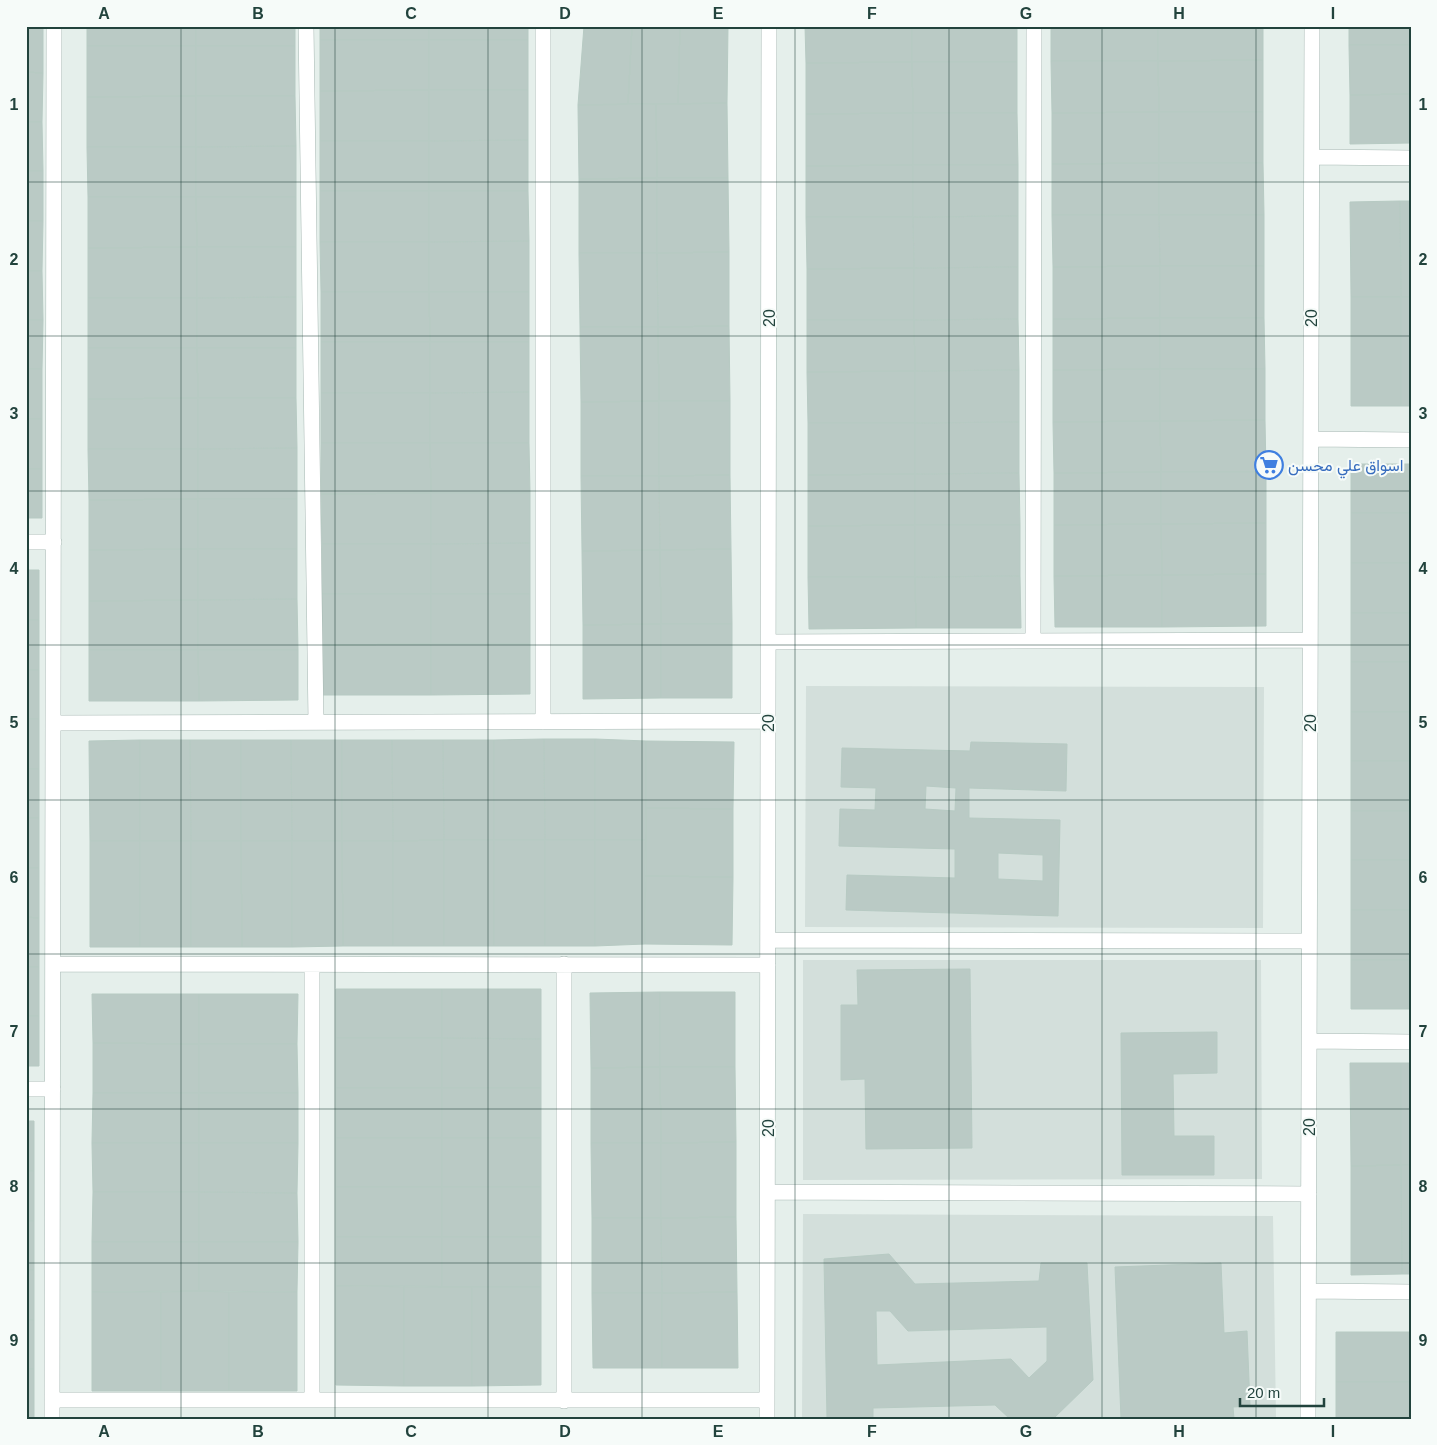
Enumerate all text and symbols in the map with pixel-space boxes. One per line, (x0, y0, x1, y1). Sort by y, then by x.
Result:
text: A (98, 5, 110, 22)
text: B (252, 5, 264, 22)
text: C (405, 5, 417, 22)
text: D (559, 5, 571, 22)
text: E (713, 5, 724, 22)
text: F (867, 5, 877, 22)
text: G (1020, 5, 1032, 22)
text: H (1173, 5, 1185, 22)
text: I (1331, 5, 1335, 22)
text: 1 (10, 96, 19, 113)
text: 1 (1419, 96, 1428, 113)
text: 2 (10, 251, 19, 268)
text: 2 (1419, 251, 1428, 268)
street label: 20 (761, 309, 778, 327)
street label: 20 (1303, 309, 1320, 327)
text: 3 (10, 405, 19, 422)
text: 3 (1419, 405, 1428, 422)
supermarket icon: اسواق علي محسن (1254, 450, 1284, 480)
place label: اسواق علي محسن (1288, 457, 1403, 479)
text: 4 (10, 560, 19, 577)
text: 4 (1419, 560, 1428, 577)
text: 5 (10, 714, 19, 731)
street label: 20 (760, 714, 777, 732)
street label: 20 (1302, 714, 1319, 732)
text: 5 (1419, 714, 1428, 731)
text: 6 (10, 869, 19, 886)
text: 6 (1419, 869, 1428, 886)
text: 7 (10, 1023, 19, 1040)
text: 7 (1419, 1023, 1428, 1040)
street label: 20 (1301, 1118, 1318, 1136)
street label: 20 (760, 1119, 777, 1137)
text: 8 (10, 1178, 19, 1195)
text: 8 (1419, 1178, 1428, 1195)
text: 9 (10, 1332, 19, 1349)
text: 9 (1419, 1332, 1428, 1349)
scale bar (1240, 1375, 1323, 1407)
text: 20 m (1247, 1384, 1280, 1401)
text: A (98, 1423, 110, 1440)
text: B (252, 1423, 264, 1440)
text: C (405, 1423, 417, 1440)
text: D (559, 1423, 571, 1440)
text: E (713, 1423, 724, 1440)
text: F (867, 1423, 877, 1440)
text: G (1020, 1423, 1032, 1440)
text: H (1173, 1423, 1185, 1440)
text: I (1331, 1423, 1335, 1440)

